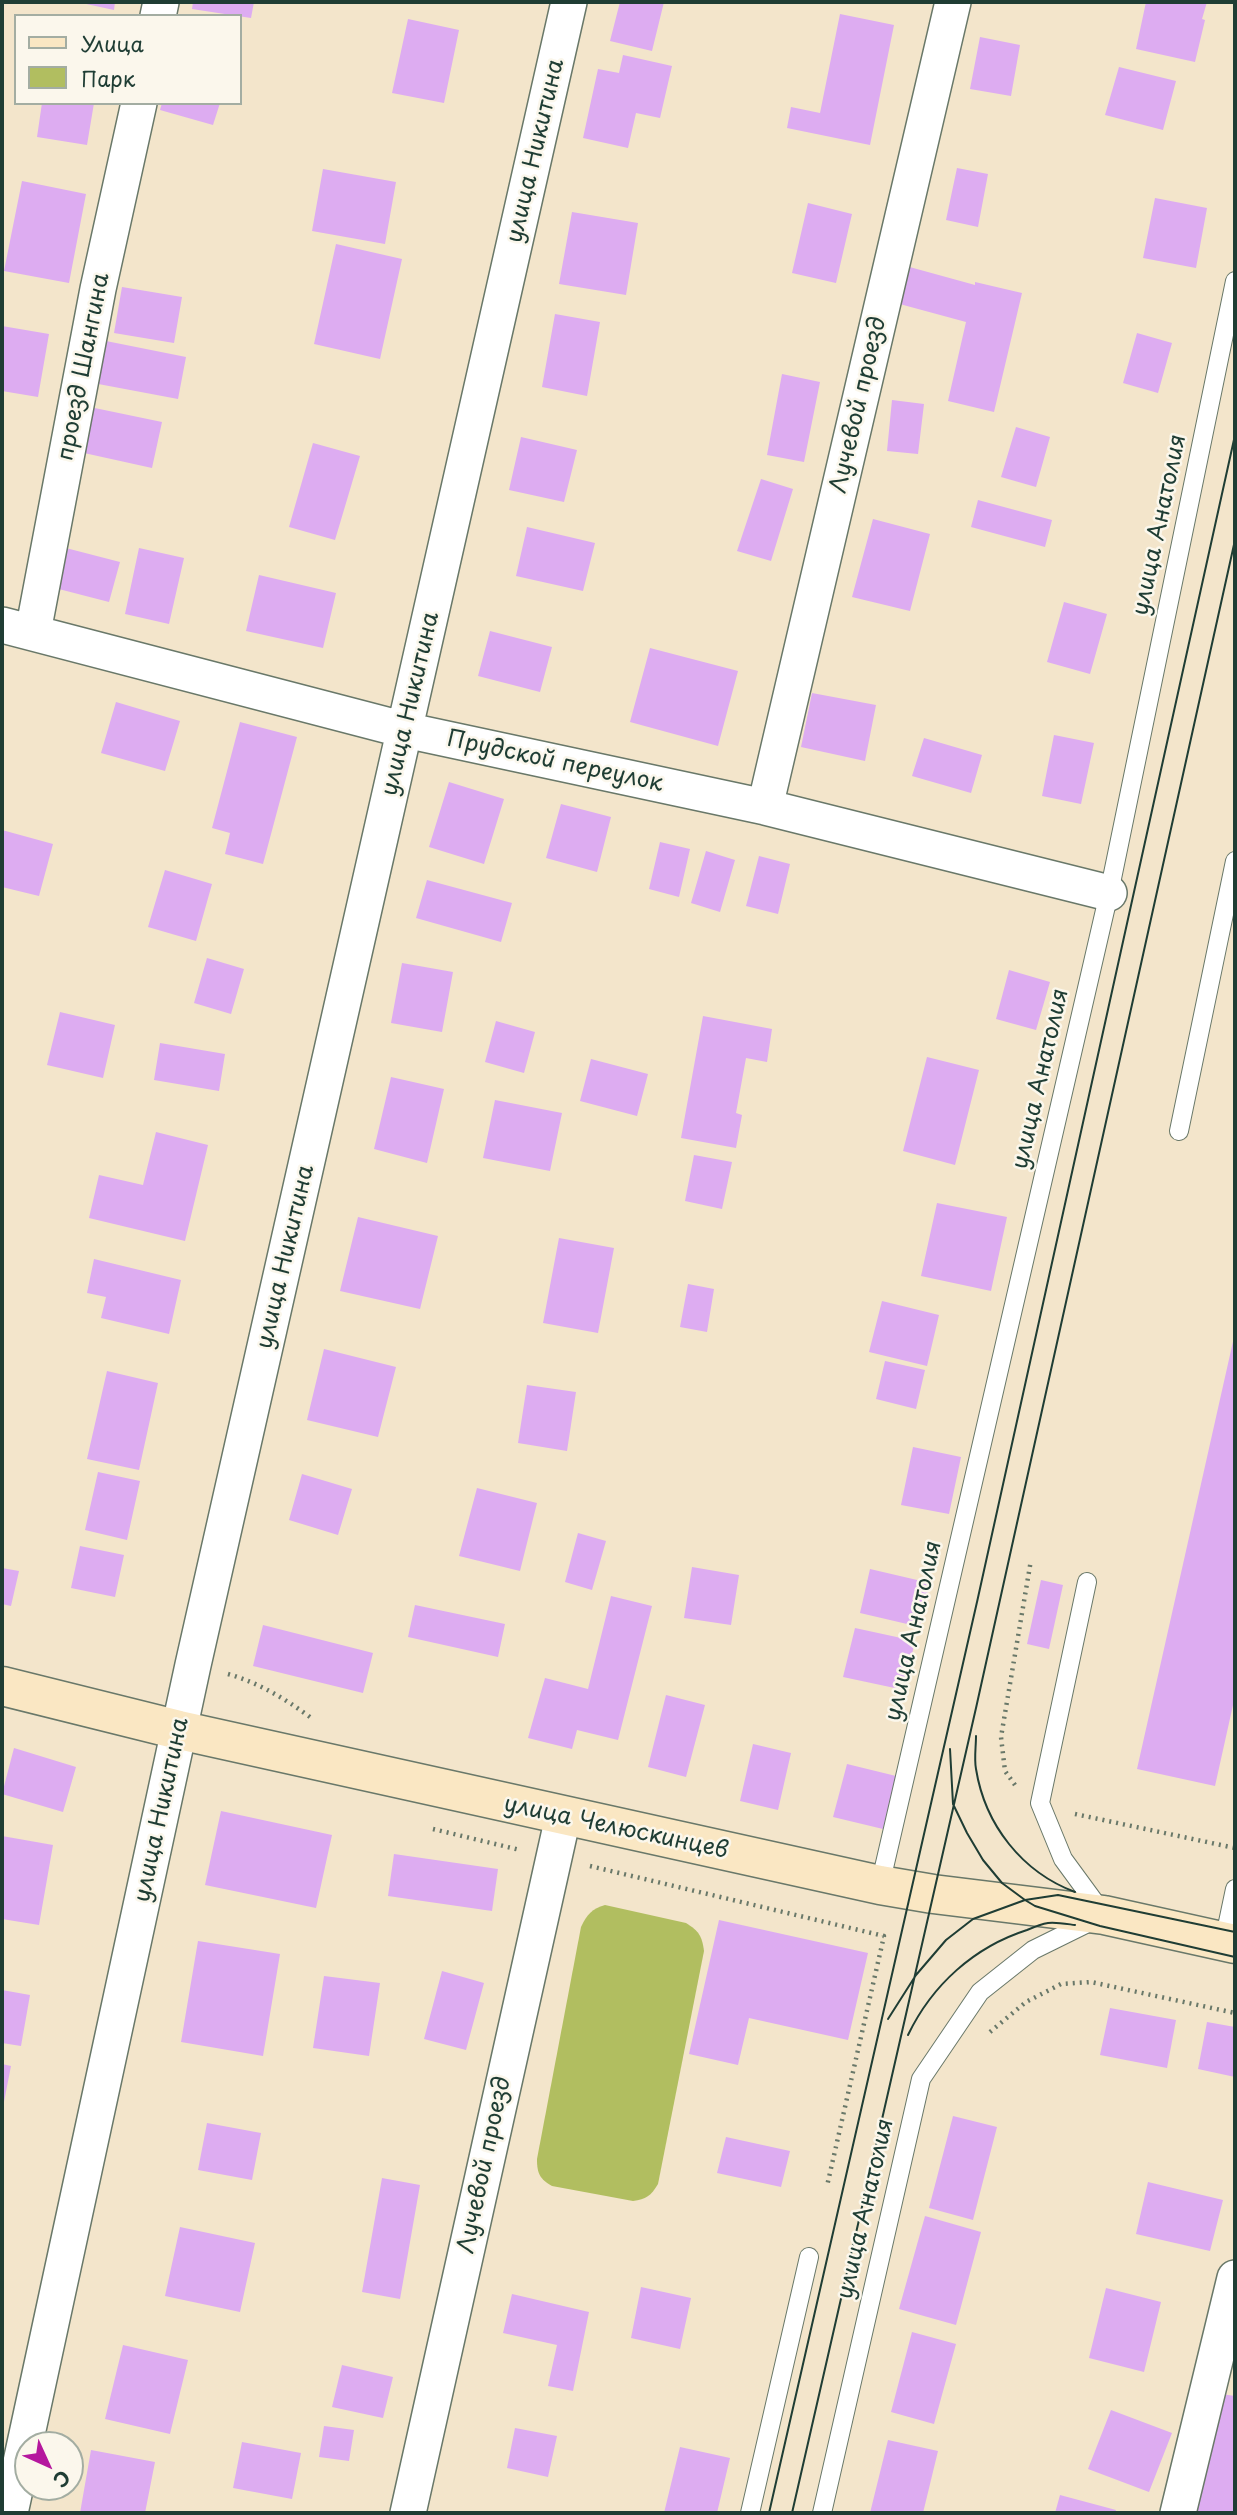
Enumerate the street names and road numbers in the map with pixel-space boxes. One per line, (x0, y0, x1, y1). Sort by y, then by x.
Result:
street label: улица Никитина (501, 56, 571, 246)
street label: проезд Шангина (52, 271, 116, 463)
street label: Лучевой проезд (825, 314, 893, 496)
street label: улица Анатолия (1127, 432, 1193, 618)
street label: улица Никитина (376, 609, 446, 799)
street label: Прудской переулок (444, 726, 666, 798)
street label: улица Анатолия (1007, 986, 1075, 1172)
street label: улица Никитина (251, 1162, 321, 1352)
street label: улица Анатолия (880, 1538, 948, 1724)
street label: улица Никитина (129, 1715, 195, 1905)
street label: улица Челюскинцев (501, 1791, 731, 1865)
street label: Лучевой проезд (453, 2074, 517, 2256)
street label: улица Анатолия (832, 2116, 900, 2302)

